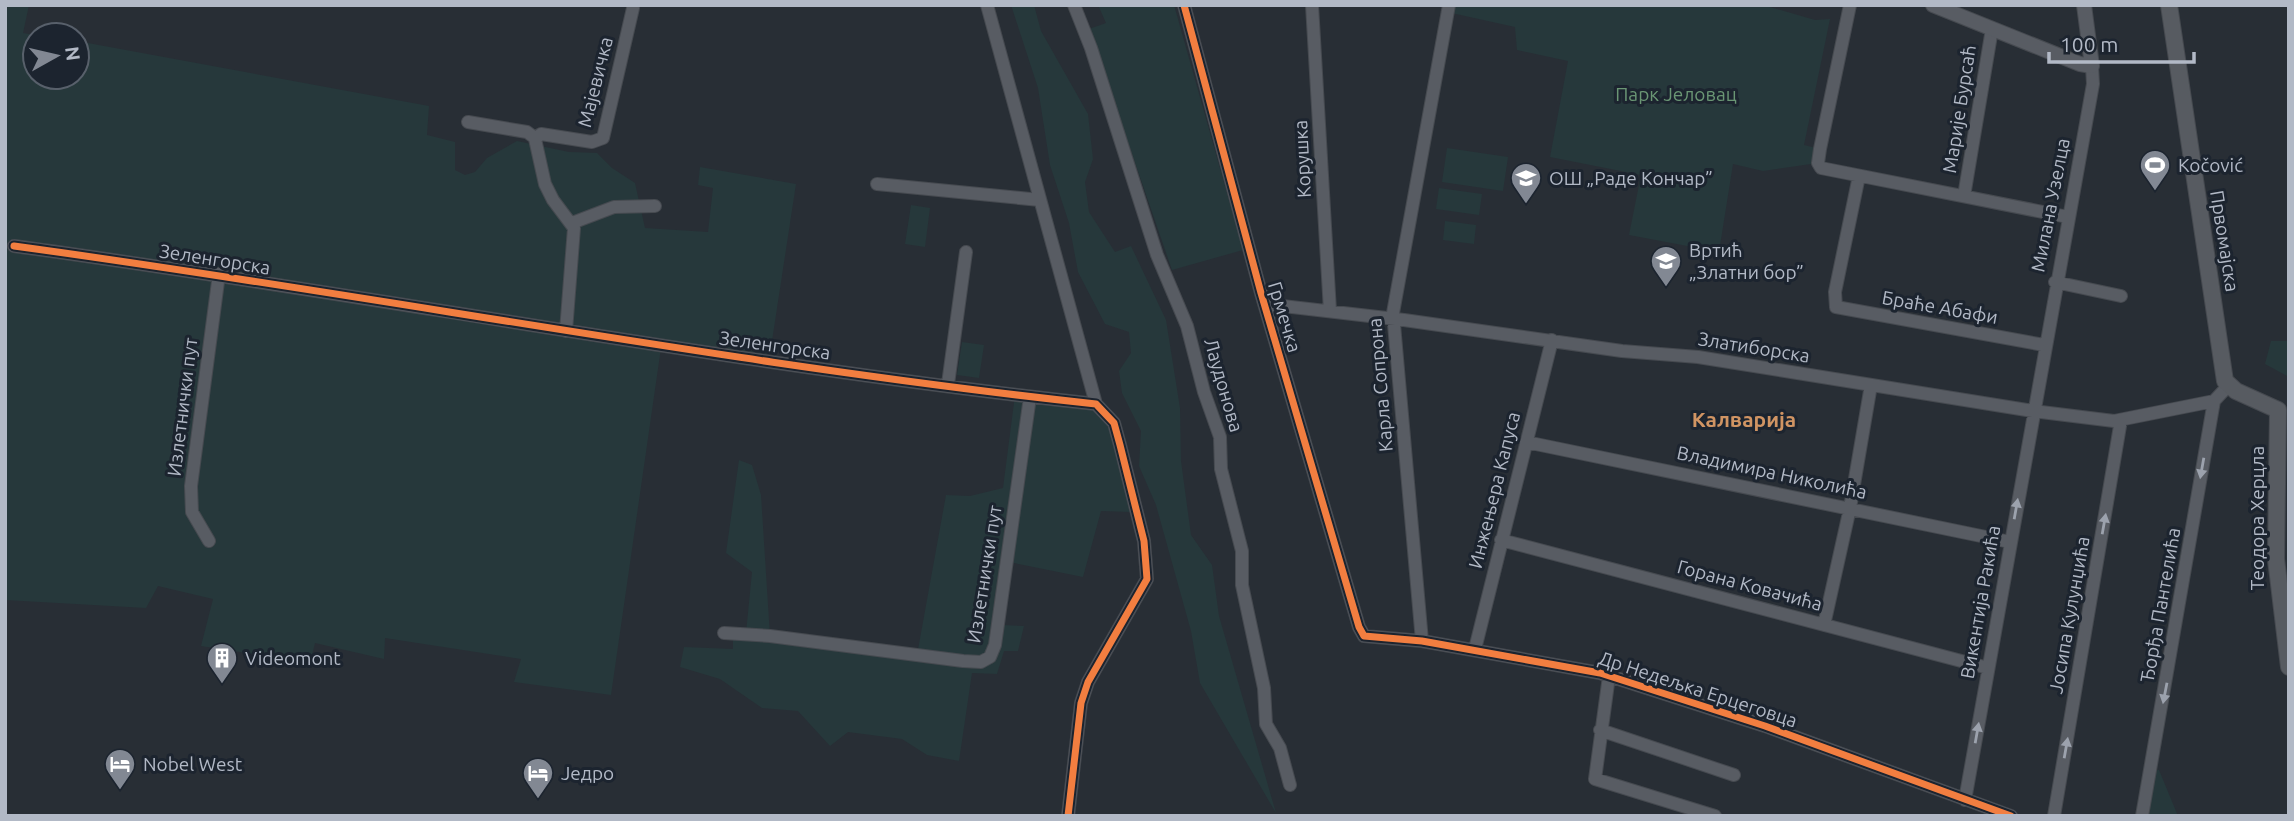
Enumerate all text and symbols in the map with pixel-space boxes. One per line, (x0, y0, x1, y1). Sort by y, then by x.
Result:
north arrow (21, 21, 91, 91)
scale bar (2049, 21, 2194, 65)
text: 100 m (2060, 32, 2118, 56)
street label: Мајевичка (573, 34, 617, 130)
street label: Марије Бурсаћ (1938, 43, 1980, 175)
text: N (61, 45, 85, 62)
park label: Парк Јеловац (1615, 83, 1737, 105)
street label: Корушка (1289, 120, 1315, 198)
street label: Милана Узелца (2026, 136, 2074, 274)
sports icon: Kočović (2138, 148, 2172, 192)
place label: Kočović (2178, 154, 2243, 176)
school or university icon: ОШ „Раде Кончар” (1509, 161, 1543, 205)
place label: ОШ „Раде Кончар” (1549, 167, 1713, 189)
street label: Првомајска (2206, 189, 2244, 293)
street label: Зеленгорска (158, 239, 272, 279)
place label: Вртић „Златни бор” (1689, 239, 1804, 283)
school or university icon: Вртић „Златни бор” (1649, 244, 1683, 288)
street label: Грмечка (1264, 279, 1306, 355)
street label: Браће Абафи (1880, 286, 2000, 328)
street label: Карла Сопрона (1363, 317, 1397, 453)
street label: Зеленгорска (718, 326, 832, 364)
street label: Златиборска (1697, 327, 1811, 367)
street label: Излетнички пут (163, 336, 201, 477)
street label: Лаудонова (1200, 336, 1248, 434)
district label: Калварија (1692, 407, 1796, 431)
street label: Инжењера Капуса (1464, 409, 1524, 571)
street label: Владимира Николића (1675, 441, 1869, 503)
street label: Теодора Херцла (2246, 446, 2268, 590)
one-way arrow (2196, 457, 2207, 479)
one-way arrow (2011, 498, 2022, 520)
street label: Излетнички пут (962, 503, 1006, 645)
one-way arrow (2099, 513, 2110, 535)
street label: Викентија Ракића (1956, 524, 2004, 680)
street label: Ђорђа Пантелића (2136, 526, 2184, 684)
street label: Јосипа Кулунџића (2044, 535, 2094, 695)
street label: Горана Ковачића (1675, 555, 1825, 615)
building icon: Videomont (205, 641, 239, 685)
street label: Др Недељка Ерцеговца (1596, 646, 1800, 732)
place label: Videomont (245, 647, 341, 669)
one-way arrow (2159, 682, 2170, 704)
one-way arrow (1971, 722, 1982, 744)
one-way arrow (2061, 737, 2072, 759)
hotel icon: Nobel West (103, 747, 137, 791)
place label: Nobel West (143, 753, 243, 775)
hotel icon: Једро (521, 756, 555, 800)
place label: Једро (561, 762, 614, 784)

